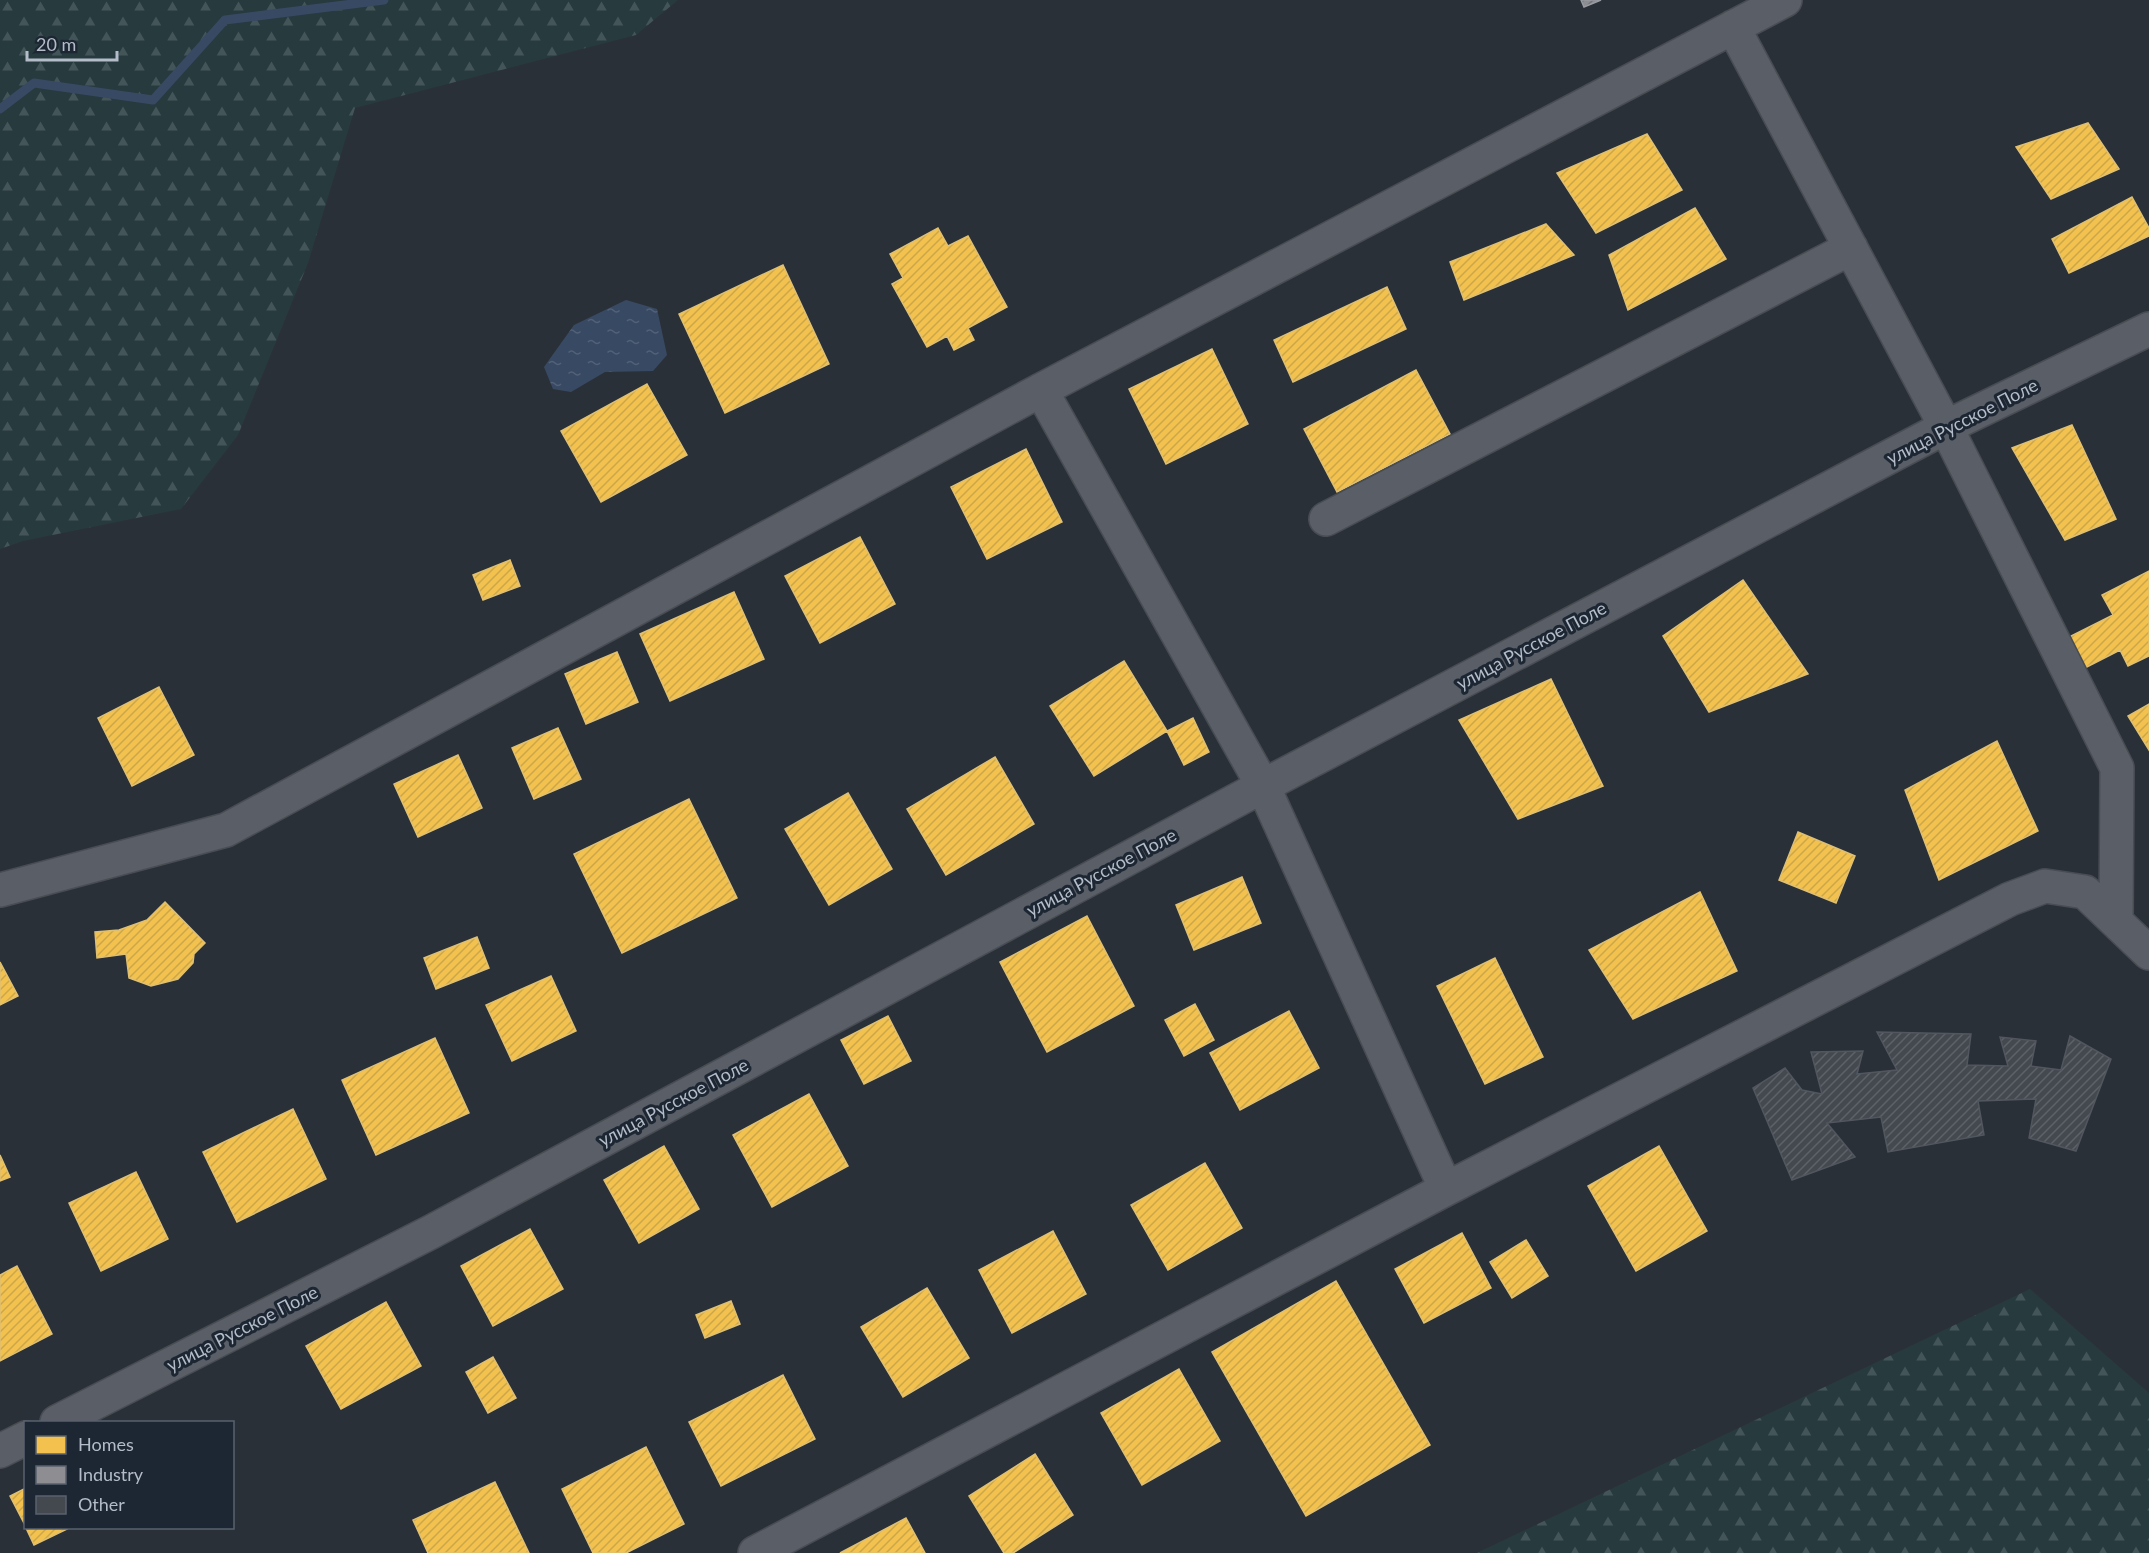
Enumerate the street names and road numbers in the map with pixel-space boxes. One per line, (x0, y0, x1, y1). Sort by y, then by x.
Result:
street label: улица Русское Поле (1883, 373, 2041, 469)
street label: улица Русское Поле (1452, 596, 1610, 694)
street label: улица Русское Поле (1022, 823, 1180, 921)
street label: улица Русское Поле (594, 1053, 752, 1151)
street label: улица Русское Поле (163, 1280, 321, 1376)

